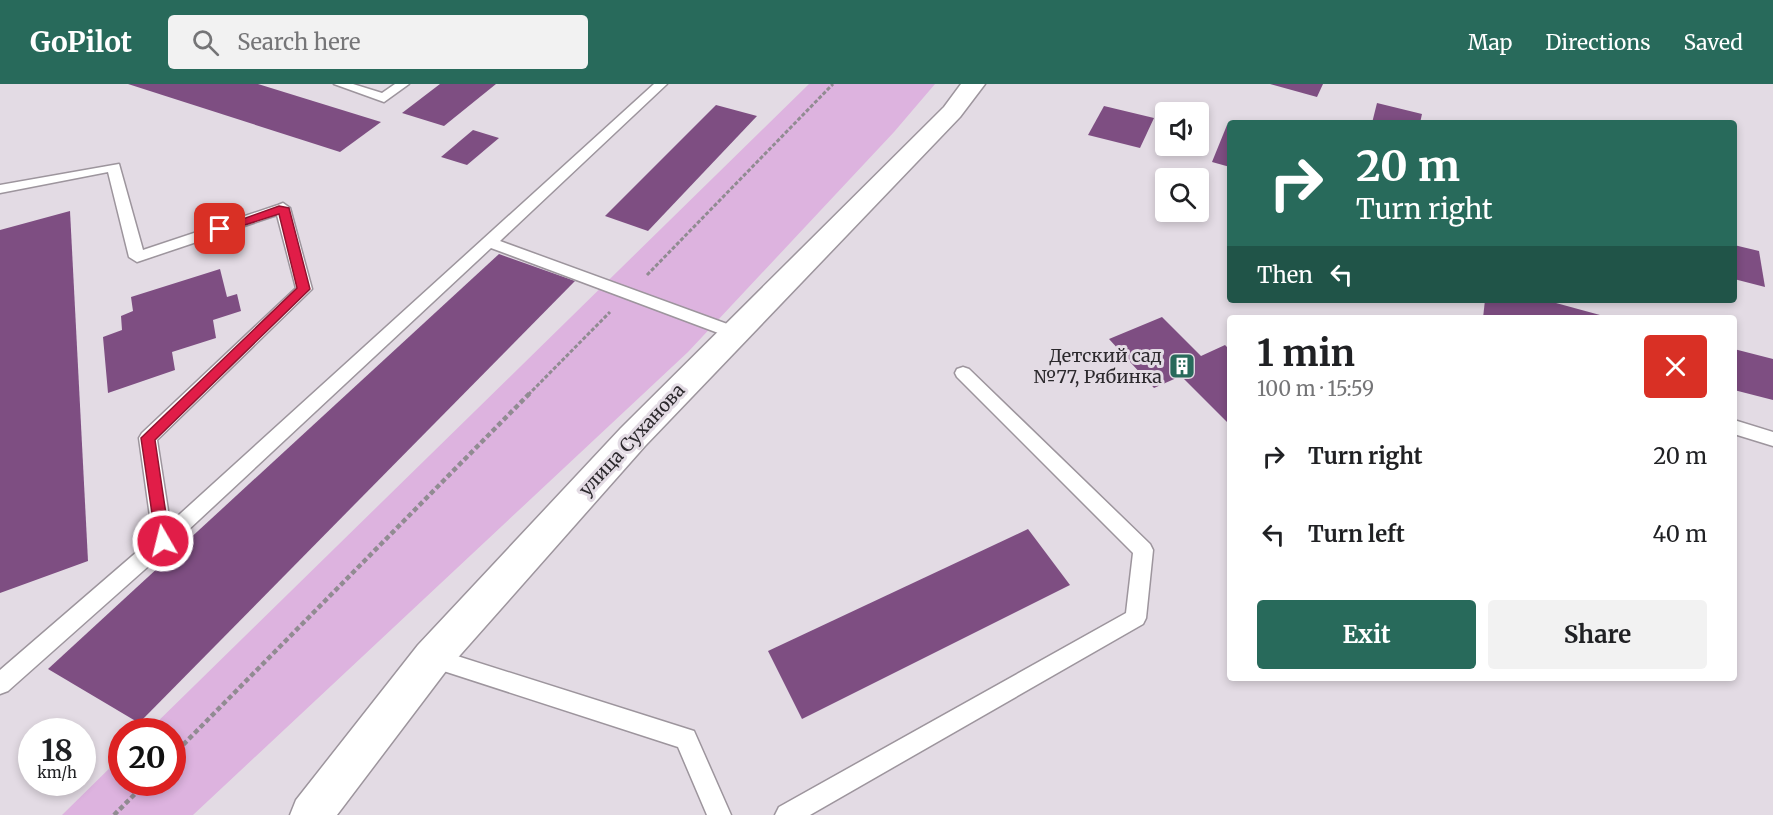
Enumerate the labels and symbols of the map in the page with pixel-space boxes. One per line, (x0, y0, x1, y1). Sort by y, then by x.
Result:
pin (194, 203, 245, 254)
place label: Детский сад №77, Рябинка (1034, 344, 1162, 388)
building icon: Детский сад №77, Рябинка (1167, 351, 1197, 381)
street label: улица Суханова (574, 379, 690, 501)
position arrow (131, 509, 195, 573)
speed limit sign: 20 (108, 718, 186, 796)

